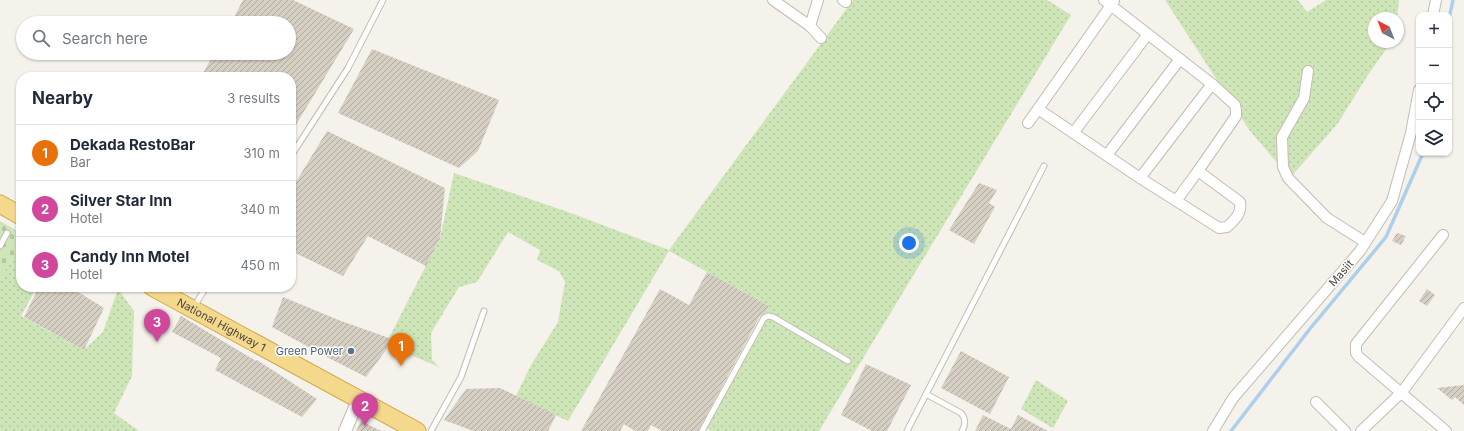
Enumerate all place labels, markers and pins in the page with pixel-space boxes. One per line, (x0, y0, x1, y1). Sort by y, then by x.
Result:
pin: 3 (144, 309, 170, 342)
pin: 1 (388, 333, 414, 366)
place label: Green Power (276, 344, 343, 358)
marker: Green Power (346, 346, 356, 356)
pin: 2 (352, 393, 378, 426)

